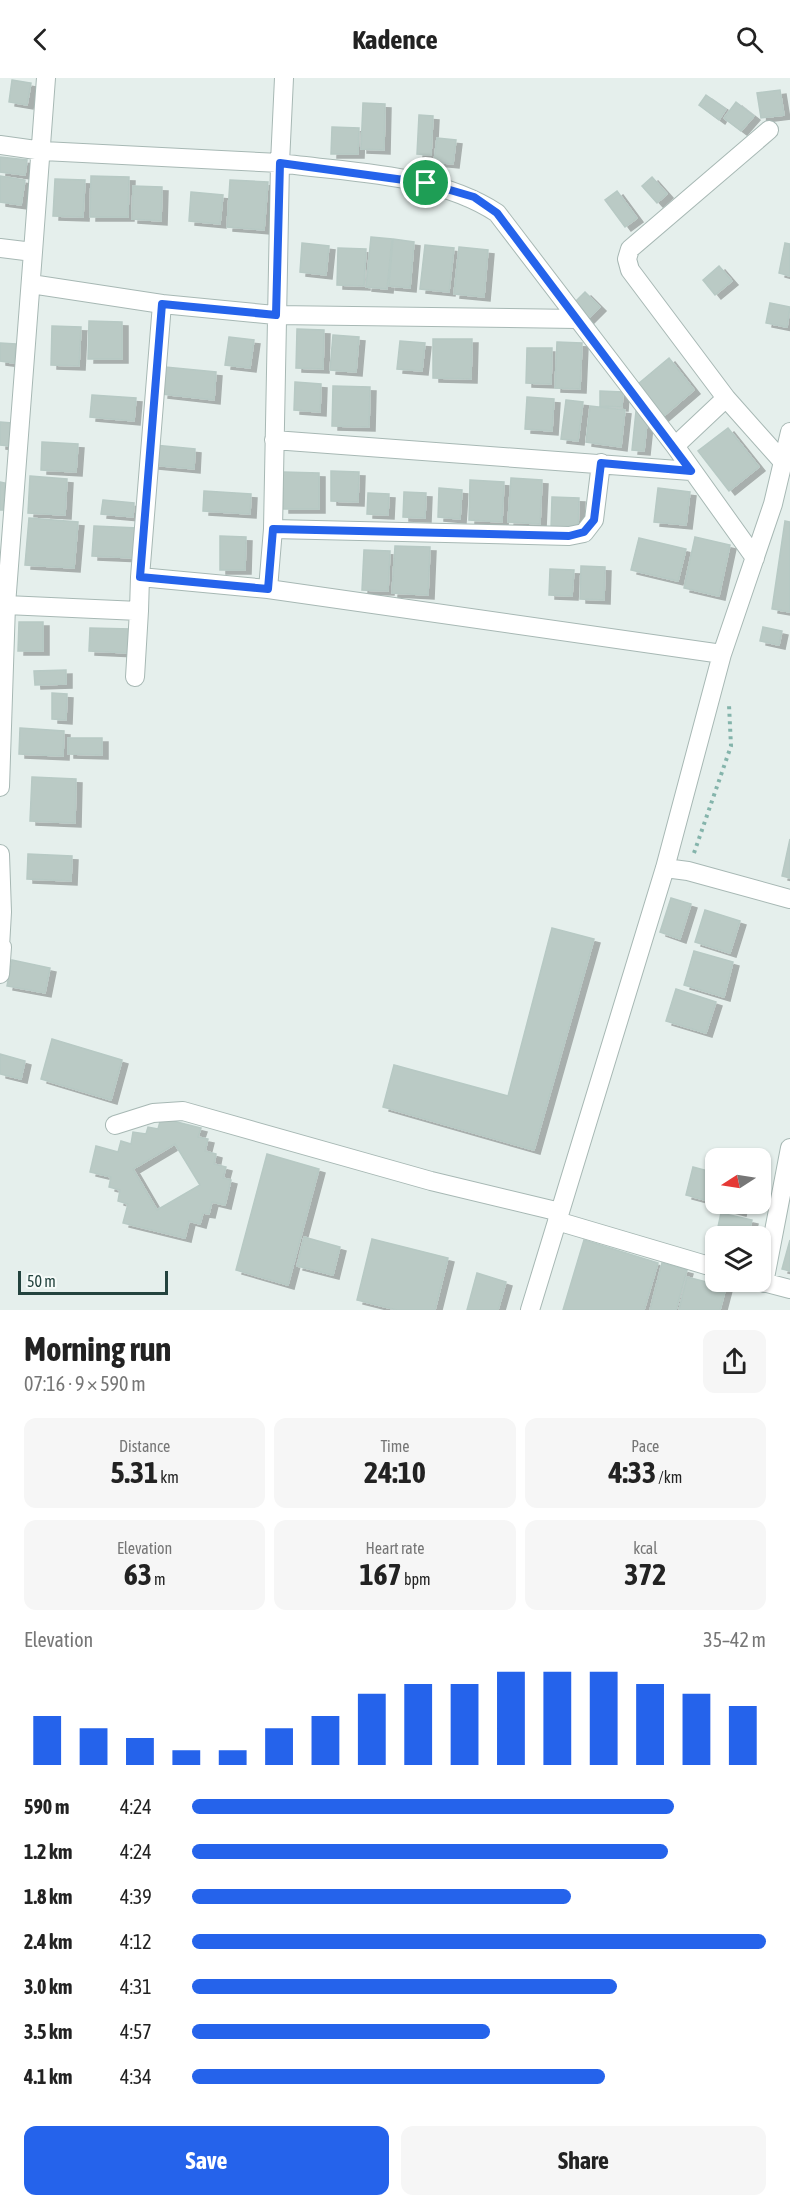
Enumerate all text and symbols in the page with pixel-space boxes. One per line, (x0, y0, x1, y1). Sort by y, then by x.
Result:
icon: back (24, 23, 57, 56)
icon: search (733, 23, 766, 56)
text: Kadence (352, 24, 438, 55)
pin (400, 157, 451, 208)
icon: arrive (409, 166, 442, 199)
north arrow (705, 1148, 771, 1214)
map controls (705, 1148, 771, 1292)
button: layers (705, 1226, 771, 1292)
scale bar (18, 1268, 168, 1296)
text: 50 m (27, 1272, 56, 1290)
text: Morning run (24, 1330, 171, 1368)
button: share (703, 1330, 766, 1393)
text: 07:16 · 9 × 590 m (24, 1372, 146, 1395)
text: Distance (119, 1437, 170, 1455)
text: Time (380, 1437, 410, 1455)
text: Pace (631, 1437, 659, 1455)
text: 5.31 (110, 1455, 158, 1489)
text: 24:10 (364, 1455, 426, 1489)
text: 4:33 (608, 1455, 656, 1489)
text: km (158, 1468, 179, 1486)
text: /km (656, 1468, 682, 1486)
text: Elevation (117, 1539, 172, 1557)
text: Heart rate (366, 1539, 424, 1557)
text: kcal (633, 1539, 657, 1557)
text: 63 (124, 1557, 152, 1591)
text: 167 (359, 1557, 402, 1591)
text: 372 (624, 1557, 666, 1591)
text: m (152, 1570, 166, 1588)
text: bpm (402, 1570, 431, 1588)
text: Elevation (24, 1628, 93, 1651)
text: 35–42 m (703, 1628, 766, 1651)
text: 590 m (24, 1795, 69, 1818)
text: 4:24 (120, 1795, 152, 1818)
text: 1.2 km (24, 1840, 72, 1863)
text: 4:24 (120, 1840, 152, 1863)
text: 1.8 km (24, 1885, 72, 1908)
text: 4:39 (120, 1885, 152, 1908)
text: 2.4 km (24, 1930, 72, 1953)
text: 4:12 (120, 1930, 152, 1953)
text: 3.0 km (24, 1975, 72, 1998)
text: 4:31 (120, 1975, 152, 1998)
text: 3.5 km (24, 2020, 72, 2043)
text: 4:57 (120, 2020, 152, 2043)
text: 4.1 km (24, 2065, 72, 2088)
text: 4:34 (120, 2065, 152, 2088)
button: Save (24, 2126, 389, 2195)
button: Share (401, 2126, 766, 2195)

